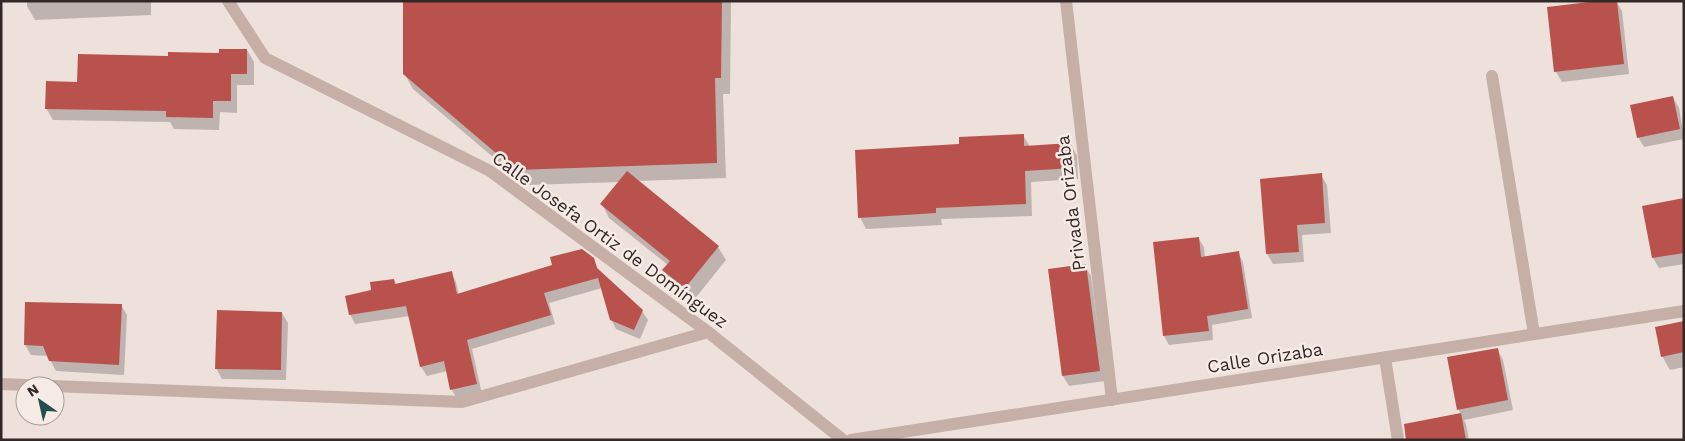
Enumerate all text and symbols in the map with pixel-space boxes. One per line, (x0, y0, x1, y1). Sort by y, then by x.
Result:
street label: Privada Orizaba (1052, 134, 1089, 272)
street label: Calle Josefa Ortiz de Domínguez (488, 147, 732, 332)
street label: Calle Orizaba (1206, 338, 1324, 377)
north arrow (15, 376, 65, 426)
text: N (24, 381, 42, 400)

